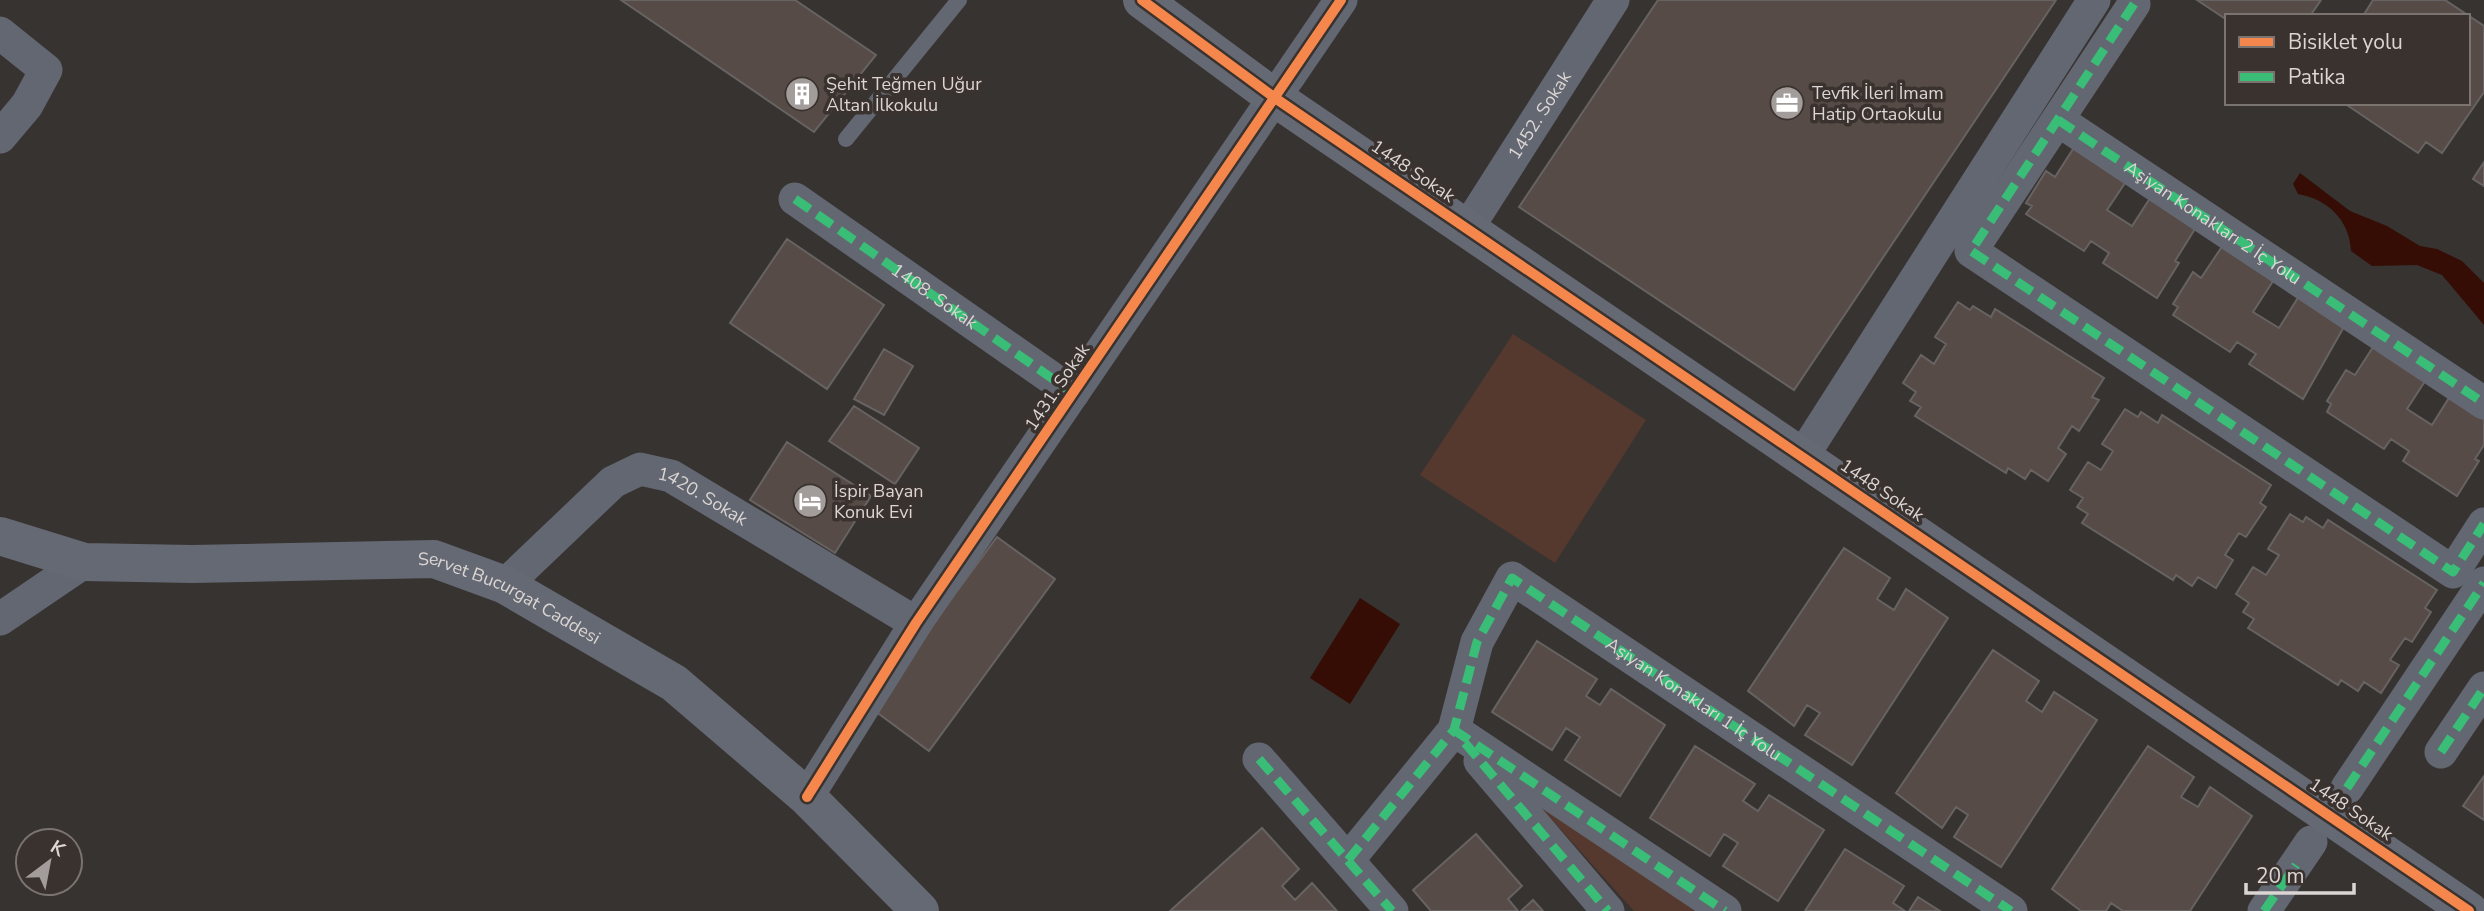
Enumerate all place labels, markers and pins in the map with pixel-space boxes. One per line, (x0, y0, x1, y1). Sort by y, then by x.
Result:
place label: Şehit Teğmen Uğur Altan İlkokulu (826, 72, 982, 117)
building icon: Şehit Teğmen Uğur Altan İlkokulu (783, 75, 821, 113)
place label: Tevfik İleri İmam Hatip Ortaokulu (1812, 81, 1944, 126)
office icon: Tevfik İleri İmam Hatip Ortaokulu (1768, 84, 1806, 122)
place label: İspir Bayan Konuk Evi (834, 479, 923, 524)
hotel icon: İspir Bayan Konuk Evi (791, 482, 829, 520)

